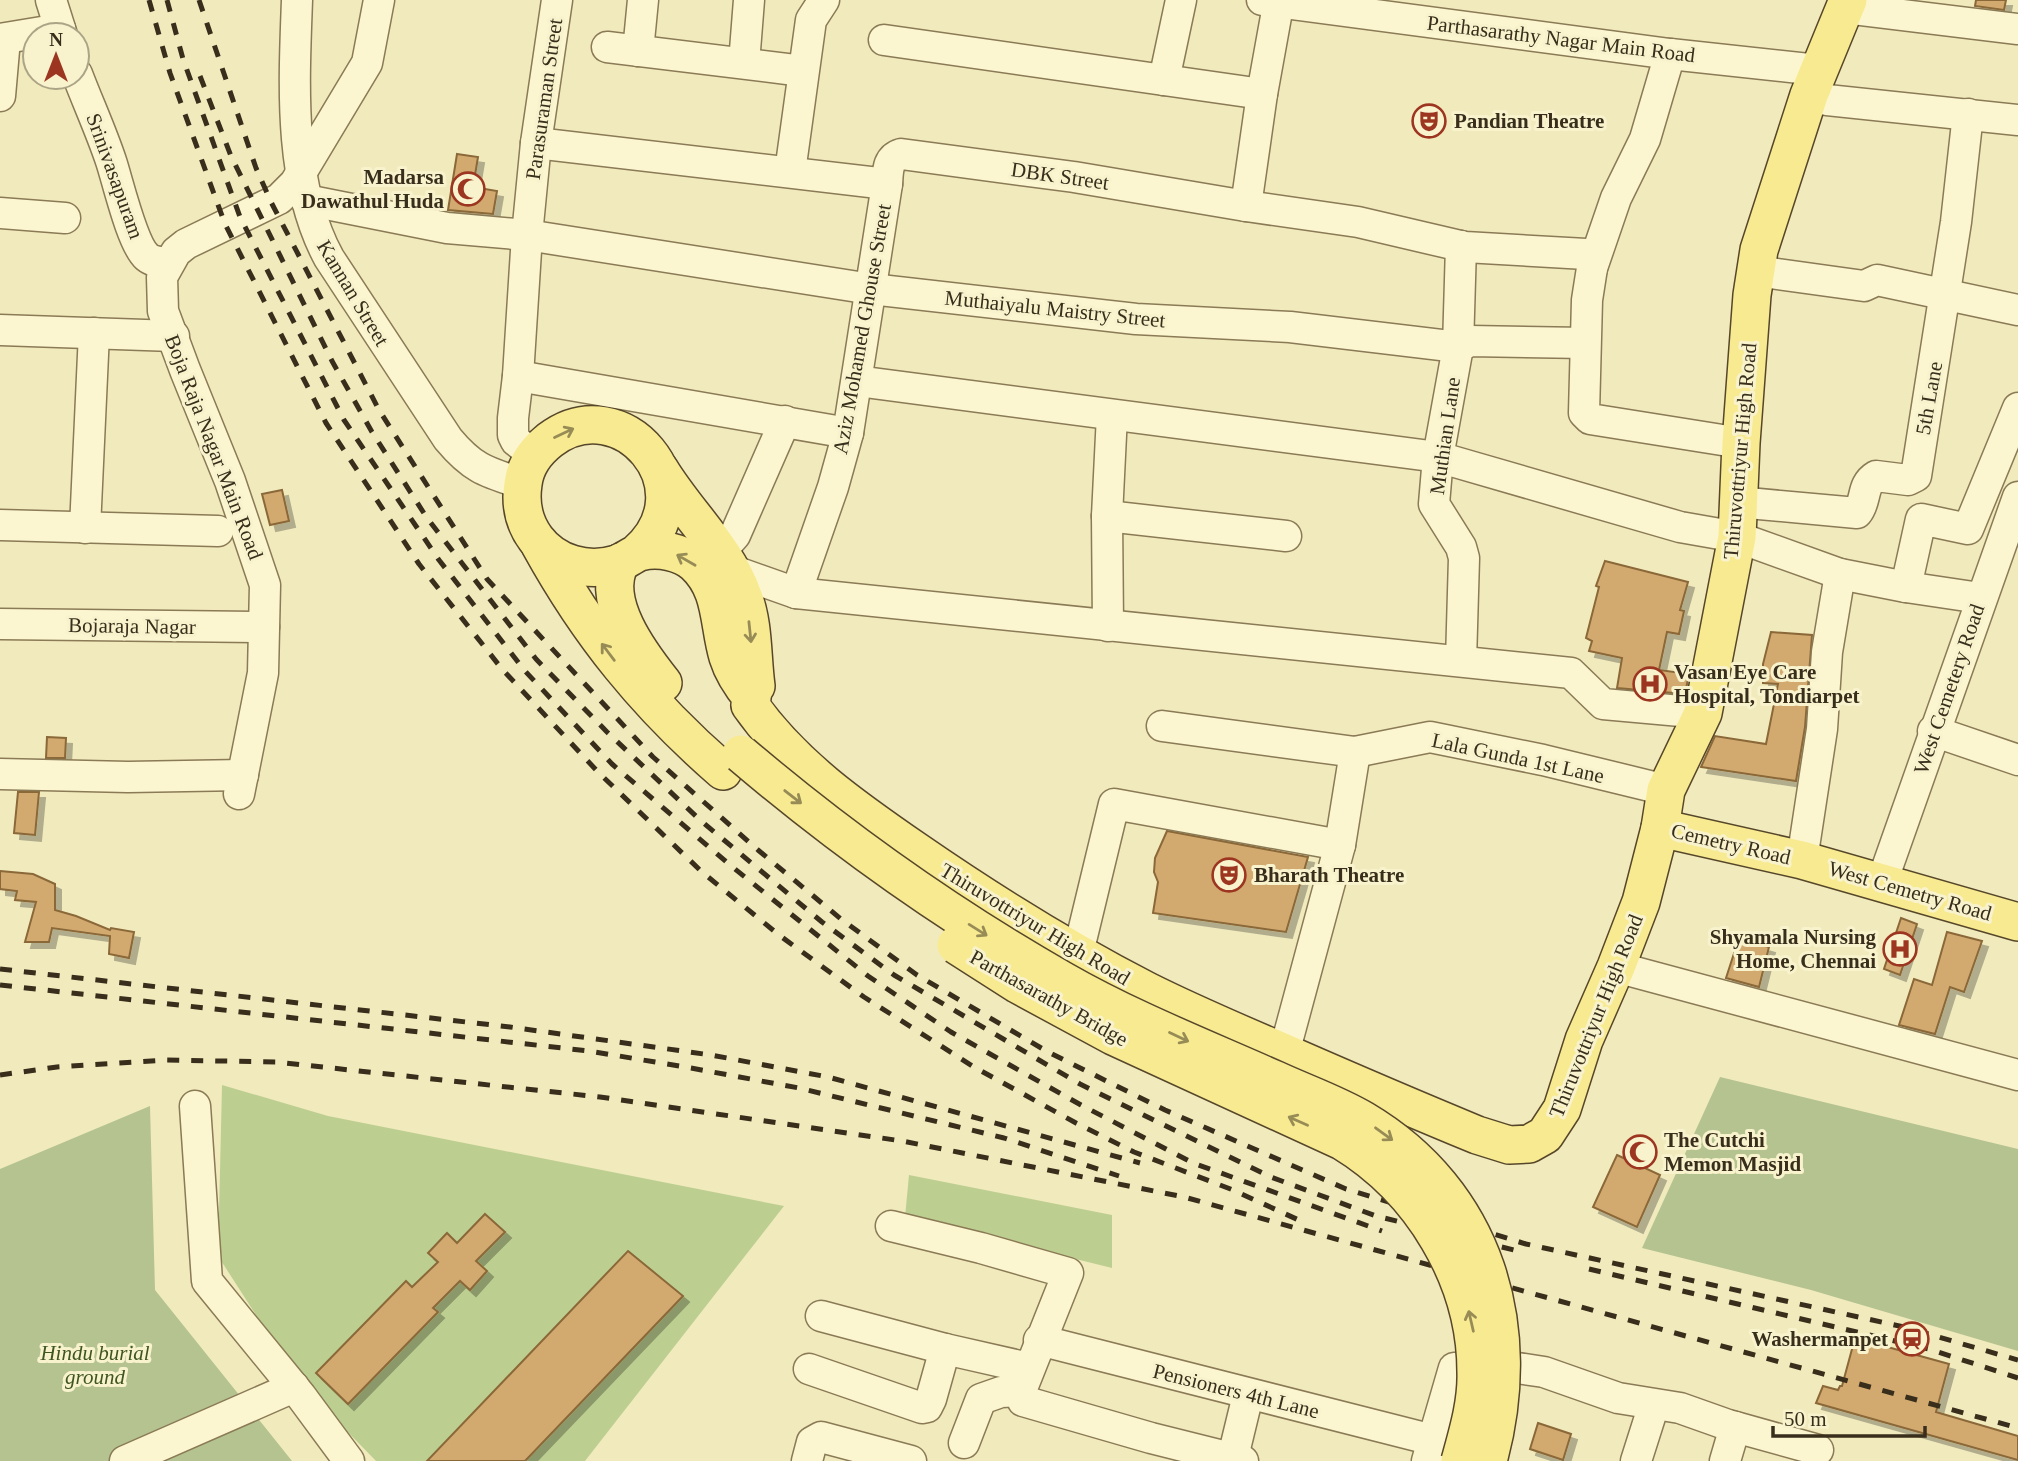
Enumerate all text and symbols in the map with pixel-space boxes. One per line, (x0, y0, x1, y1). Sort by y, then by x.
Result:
street label: Parthasarathy Nagar Main Road (1426, 11, 1697, 67)
street label: Parasuraman Street (521, 17, 567, 181)
north arrow (21, 21, 91, 91)
text: N (49, 29, 63, 50)
theatre icon: Pandian Theatre (1410, 102, 1448, 140)
place label: Pandian Theatre (1454, 109, 1604, 133)
street label: Srinivasapuram (81, 110, 149, 242)
street label: DBK Street (1010, 157, 1111, 195)
place label: Madarsa Dawathul Huda (301, 165, 444, 213)
mosque icon: Madarsa Dawathul Huda (449, 170, 487, 208)
street label: Aziz Mohamed Ghouse Street (828, 202, 896, 456)
street label: Kannan Street (312, 236, 394, 351)
street label: Muthaiyalu Maistry Street (944, 285, 1167, 333)
street label: Boja Raja Nagar Main Road (160, 331, 268, 563)
street label: Thiruvottriyur High Road (1719, 341, 1761, 560)
street label: 5th Lane (1911, 359, 1947, 437)
street label: Muthian Lane (1425, 376, 1465, 496)
one-way arrow (553, 426, 574, 439)
one-way arrow (677, 553, 697, 567)
street label: West Cemetery Road (1909, 601, 1989, 777)
street label: Bojaraja Nagar (68, 613, 196, 639)
one-way arrow (744, 620, 757, 643)
one-way arrow (600, 643, 615, 661)
place label: Vasan Eye Care Hospital, Tondiarpet (1674, 660, 1860, 708)
hospital icon: Vasan Eye Care Hospital, Tondiarpet (1631, 665, 1669, 703)
street label: Lala Gunda 1st Lane (1430, 728, 1606, 788)
one-way arrow (784, 790, 802, 805)
street label: Cemetry Road (1669, 819, 1794, 870)
theatre icon: Bharath Theatre (1210, 856, 1248, 894)
street label: West Cemetry Road (1826, 856, 1995, 926)
street label: Thiruvottriyur High Road (936, 858, 1135, 990)
place label: Bharath Theatre (1254, 863, 1404, 887)
street label: Thiruvottriyur High Road (1544, 910, 1648, 1121)
one-way arrow (968, 923, 988, 937)
place label: Shyamala Nursing Home, Chennai (1710, 925, 1876, 973)
hospital icon: Shyamala Nursing Home, Chennai (1881, 930, 1919, 968)
street label: Parthasarathy Bridge (966, 945, 1132, 1051)
one-way arrow (1168, 1031, 1189, 1044)
one-way arrow (1288, 1114, 1309, 1127)
one-way arrow (1374, 1127, 1393, 1141)
place label: The Cutchi Memon Masjid (1664, 1128, 1801, 1176)
mosque icon: The Cutchi Memon Masjid (1621, 1133, 1659, 1171)
one-way arrow (1463, 1310, 1477, 1333)
station icon: Washermanpet (1893, 1320, 1931, 1358)
place label: Washermanpet (1752, 1327, 1888, 1351)
park label: Hindu burial ground (39, 1341, 150, 1389)
street label: Pensioners 4th Lane (1150, 1359, 1322, 1423)
scale bar (1773, 1394, 1925, 1438)
text: 50 m (1784, 1407, 1827, 1431)

